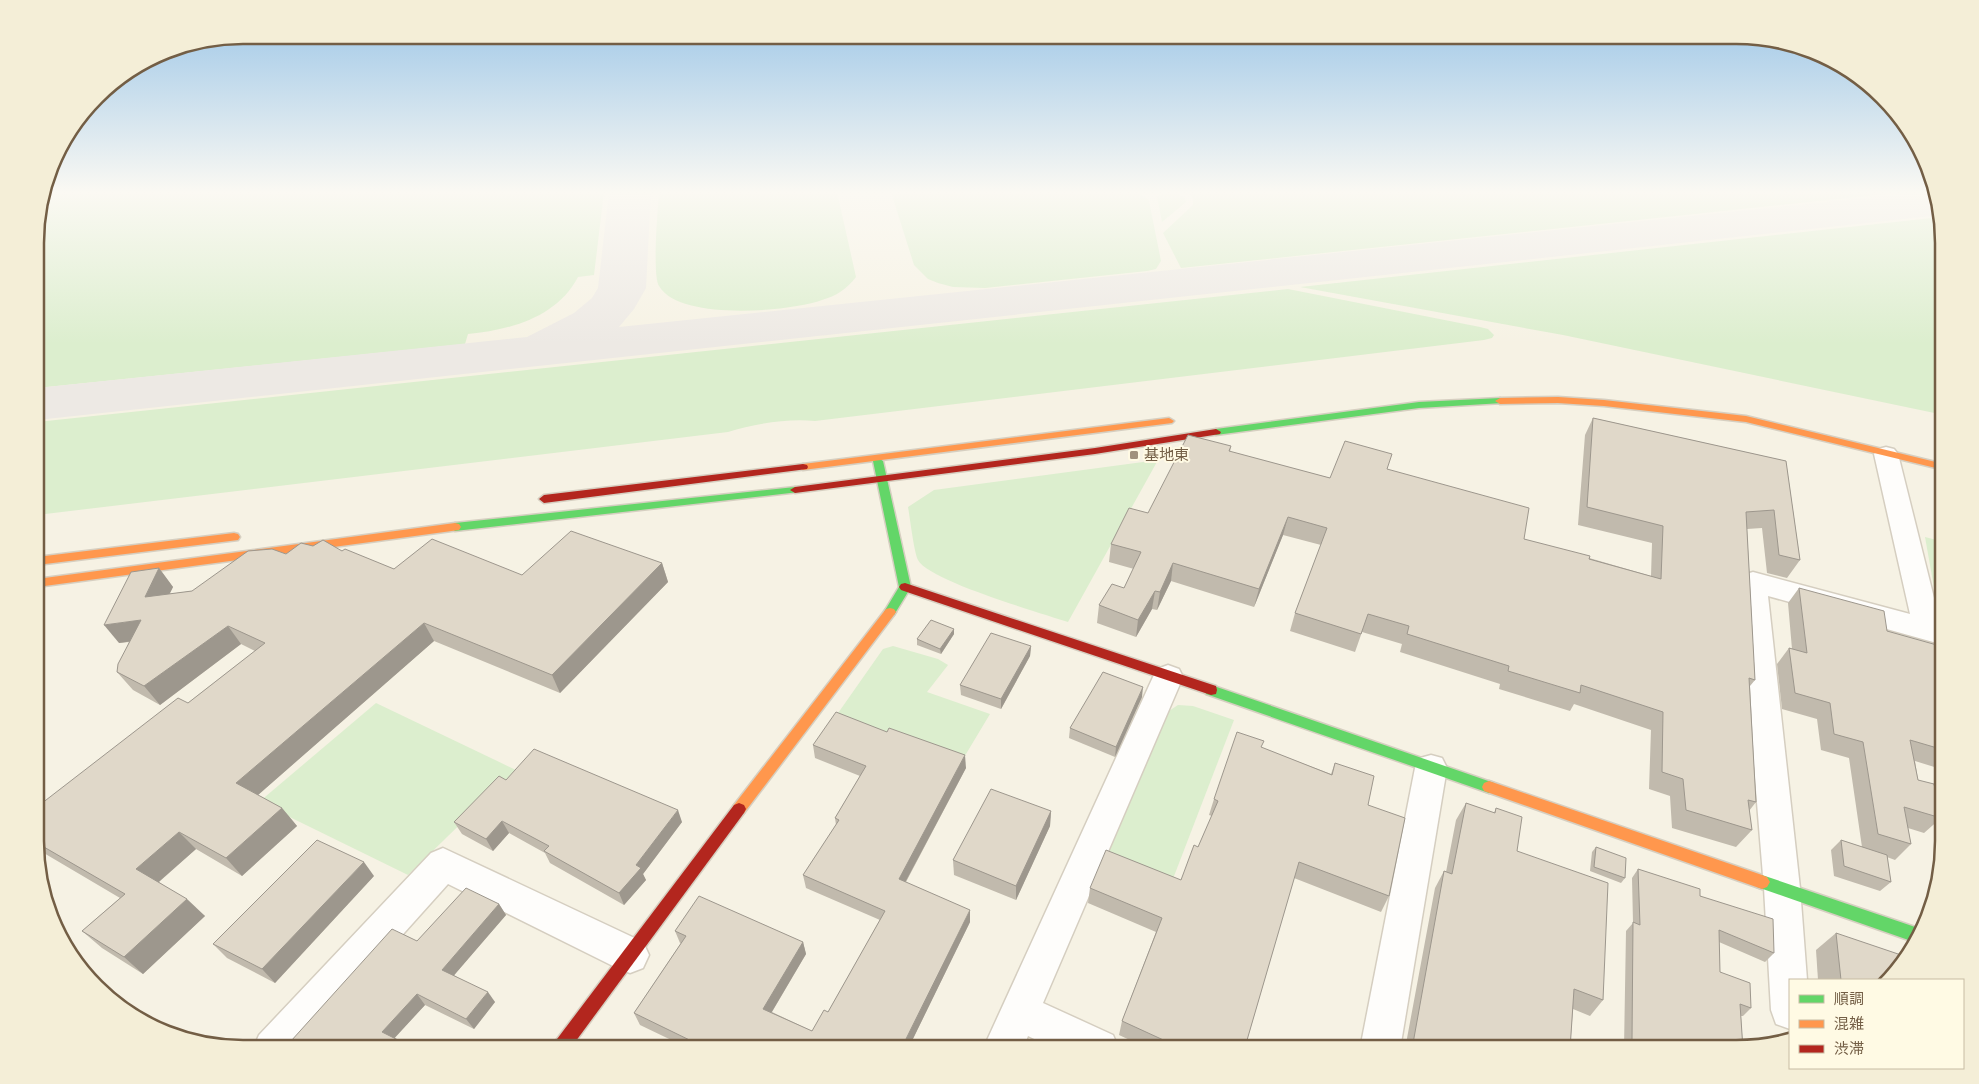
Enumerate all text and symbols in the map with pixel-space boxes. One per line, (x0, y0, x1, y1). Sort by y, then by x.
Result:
place label: 基地東 (1144, 446, 1189, 464)
marker: 基地東 (1128, 449, 1140, 461)
legend (1789, 979, 1964, 1069)
text: 順調 (1834, 990, 1864, 1008)
text: 混雑 (1834, 1015, 1864, 1033)
text: 渋滞 (1834, 1040, 1864, 1058)

